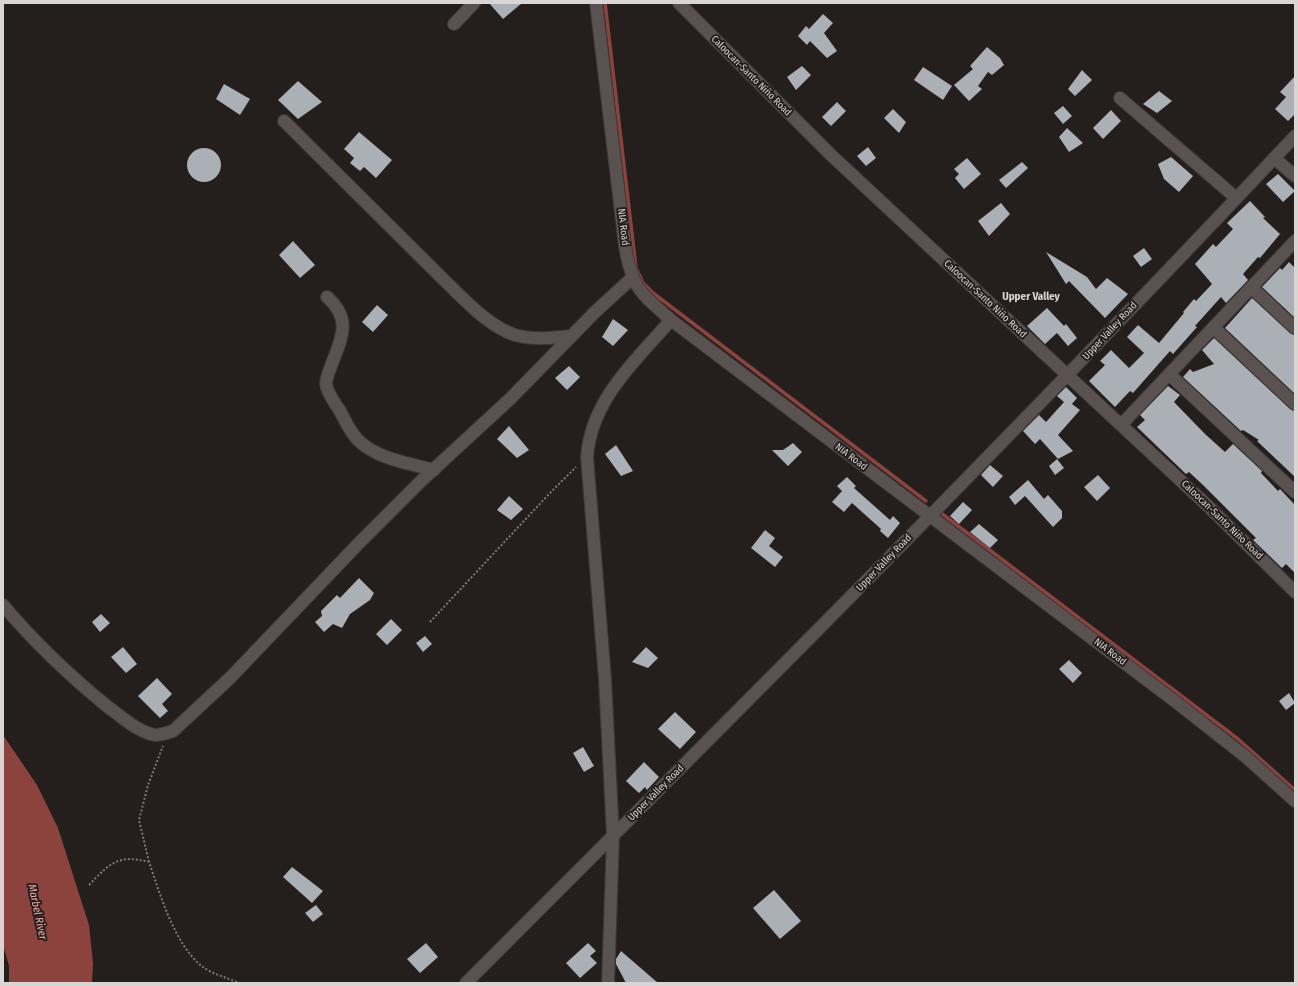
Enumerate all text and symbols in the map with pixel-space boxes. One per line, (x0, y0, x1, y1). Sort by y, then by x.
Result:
street label: Caloocan-Santo Niño Road (708, 33, 794, 119)
street label: NIA Road (615, 208, 631, 246)
street label: Caloocan-Santo Niño Road (941, 258, 1029, 340)
district label: Upper Valley (1002, 290, 1060, 304)
street label: Upper Valley Road (1080, 300, 1140, 362)
street label: NIA Road (833, 441, 869, 473)
street label: Caloocan-Santo Niño Road (1179, 478, 1265, 562)
street label: Upper Valley Road (854, 532, 914, 594)
street label: NIA Road (1092, 636, 1128, 668)
street label: Upper Valley Road (625, 762, 687, 824)
water label: Marbel River (25, 883, 49, 941)

